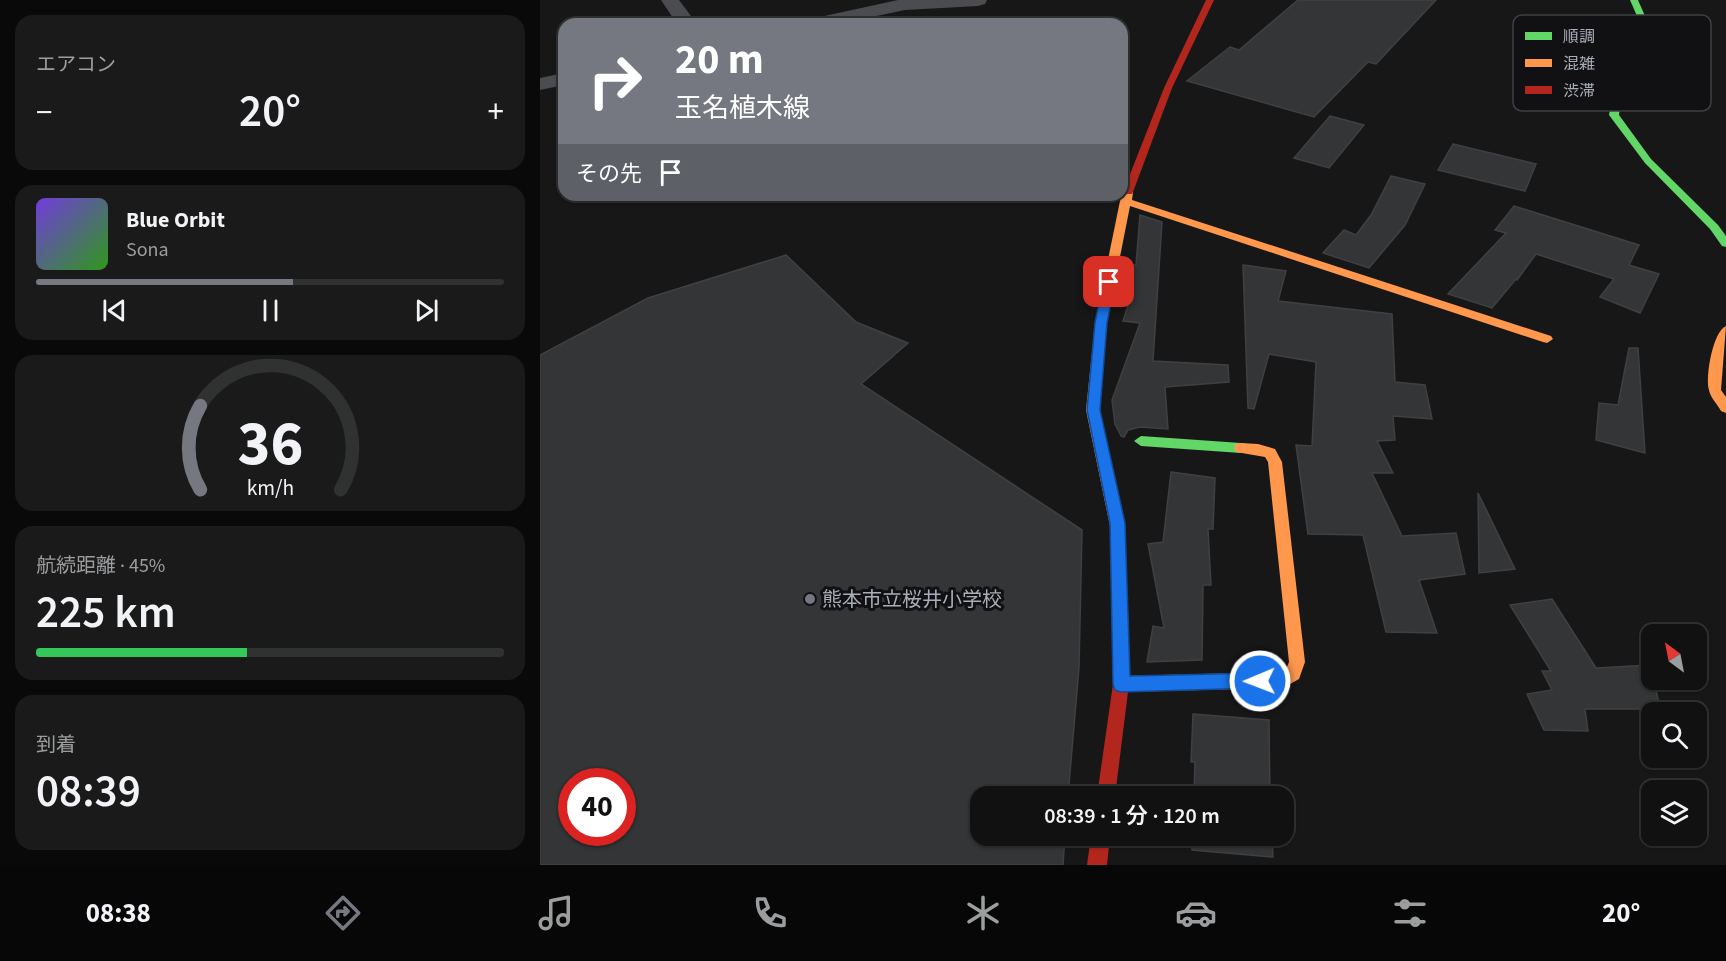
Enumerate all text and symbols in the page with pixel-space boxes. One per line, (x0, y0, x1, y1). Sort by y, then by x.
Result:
legend (1513, 15, 1711, 111)
text: 順調 (1563, 26, 1595, 48)
text: 20 m (675, 30, 764, 90)
icon: right (576, 42, 654, 120)
text: エアコン (36, 51, 116, 79)
text: 混雑 (1563, 53, 1595, 75)
text: 20° (239, 80, 301, 144)
text: 渋滞 (1563, 80, 1595, 102)
text: − (36, 89, 52, 136)
text: + (488, 89, 504, 136)
text: 玉名植木線 (675, 89, 810, 128)
icon: arrive (654, 156, 687, 189)
text: その先 (576, 158, 642, 190)
text: Blue Orbit (126, 204, 225, 236)
text: Sona (126, 236, 169, 264)
pin (1083, 256, 1134, 307)
icon: arrive (1092, 265, 1125, 298)
icon: previous (98, 294, 131, 327)
icon: pause (254, 294, 287, 327)
icon: next (410, 294, 443, 327)
text: 36 (237, 400, 303, 489)
text: km/h (246, 473, 294, 504)
text: 航続距離 · 45% (36, 552, 165, 580)
text: 225 km (36, 581, 176, 645)
place label: 熊本市立桜井小学校 (822, 586, 1002, 614)
marker: 熊本市立桜井小学校 (803, 592, 817, 606)
north arrow (1641, 624, 1707, 690)
map controls (1641, 624, 1707, 846)
position arrow (1228, 649, 1292, 713)
button: search (1641, 702, 1707, 768)
text: 到着 (36, 731, 76, 759)
text: 08:39 (36, 760, 141, 824)
speed limit sign: 40 (558, 768, 636, 846)
button: layers (1641, 780, 1707, 846)
text: 08:39 · 1 分 · 120 m (1044, 800, 1220, 832)
icon: directions (322, 892, 364, 934)
icon: music (535, 892, 577, 934)
icon: phone (749, 892, 791, 934)
icon: climate (962, 892, 1004, 934)
icon: car (1175, 892, 1217, 934)
icon: filters (1389, 892, 1431, 934)
text: 08:38 (86, 894, 151, 933)
text: 20° (1602, 894, 1640, 933)

